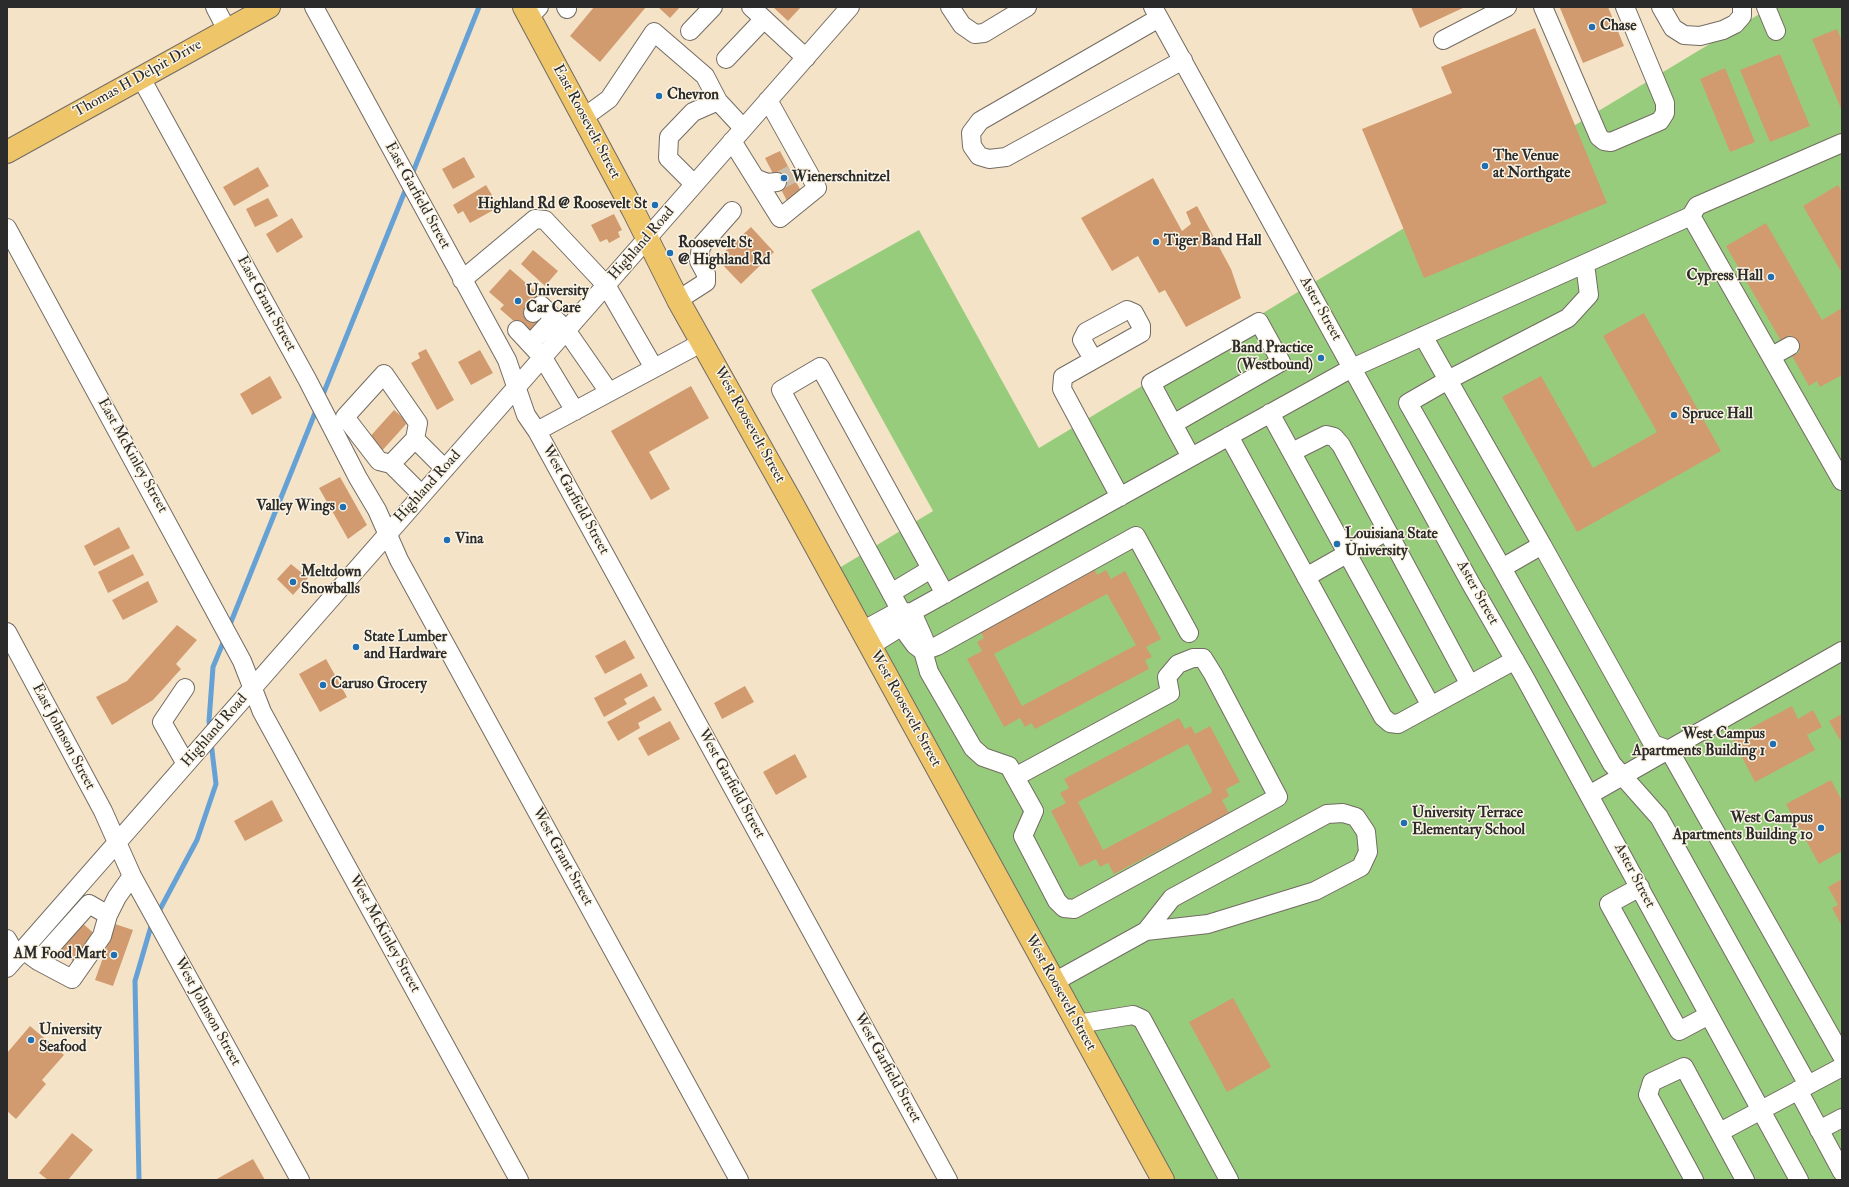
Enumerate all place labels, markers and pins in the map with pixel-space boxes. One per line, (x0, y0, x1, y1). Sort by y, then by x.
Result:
place label: Chase (1600, 18, 1636, 36)
marker: Chase (1587, 22, 1597, 32)
place label: Chevron (667, 87, 719, 105)
marker: Chevron (654, 91, 664, 101)
place label: The Venue at Northgate (1493, 148, 1570, 183)
marker: The Venue at Northgate (1480, 161, 1490, 171)
place label: Wienerschnitzel (792, 169, 890, 187)
marker: Wienerschnitzel (779, 173, 789, 183)
place label: Highland Rd @ Roosevelt St (477, 196, 647, 214)
marker: Highland Rd @ Roosevelt St (650, 200, 660, 210)
place label: Tiger Band Hall (1164, 233, 1262, 251)
place label: Roosevelt St @ Highland Rd (678, 235, 770, 270)
marker: Tiger Band Hall (1151, 237, 1161, 247)
marker: Roosevelt St @ Highland Rd (665, 248, 675, 258)
place label: Cypress Hall (1687, 268, 1763, 286)
marker: Cypress Hall (1766, 272, 1776, 282)
place label: University Car Care (526, 283, 589, 318)
marker: University Car Care (513, 296, 523, 306)
place label: Band Practice (Westbound) (1231, 340, 1313, 375)
marker: Band Practice (Westbound) (1316, 353, 1326, 363)
place label: Spruce Hall (1682, 406, 1753, 424)
marker: Spruce Hall (1669, 410, 1679, 420)
place label: Valley Wings (256, 498, 335, 516)
marker: Valley Wings (338, 502, 348, 512)
place label: Louisiana State University (1345, 526, 1438, 561)
place label: Vina (455, 531, 483, 549)
marker: Vina (442, 535, 452, 545)
marker: Louisiana State University (1332, 539, 1342, 549)
place label: Meltdown Snowballs (301, 564, 362, 599)
marker: Meltdown Snowballs (288, 577, 298, 587)
place label: State Lumber and Hardware (364, 629, 447, 664)
marker: State Lumber and Hardware (351, 642, 361, 652)
place label: Caruso Grocery (331, 676, 427, 694)
marker: Caruso Grocery (318, 680, 328, 690)
place label: West Campus Apartments Building 1 (1632, 726, 1765, 761)
marker: West Campus Apartments Building 1 (1768, 739, 1778, 749)
place label: University Terrace Elementary School (1412, 805, 1525, 840)
place label: West Campus Apartments Building 10 (1673, 810, 1813, 845)
marker: University Terrace Elementary School (1399, 818, 1409, 828)
marker: West Campus Apartments Building 10 (1816, 823, 1826, 833)
place label: AM Food Mart (14, 946, 106, 964)
marker: AM Food Mart (109, 950, 119, 960)
place label: University Seafood (39, 1022, 102, 1057)
marker: University Seafood (26, 1035, 36, 1045)

